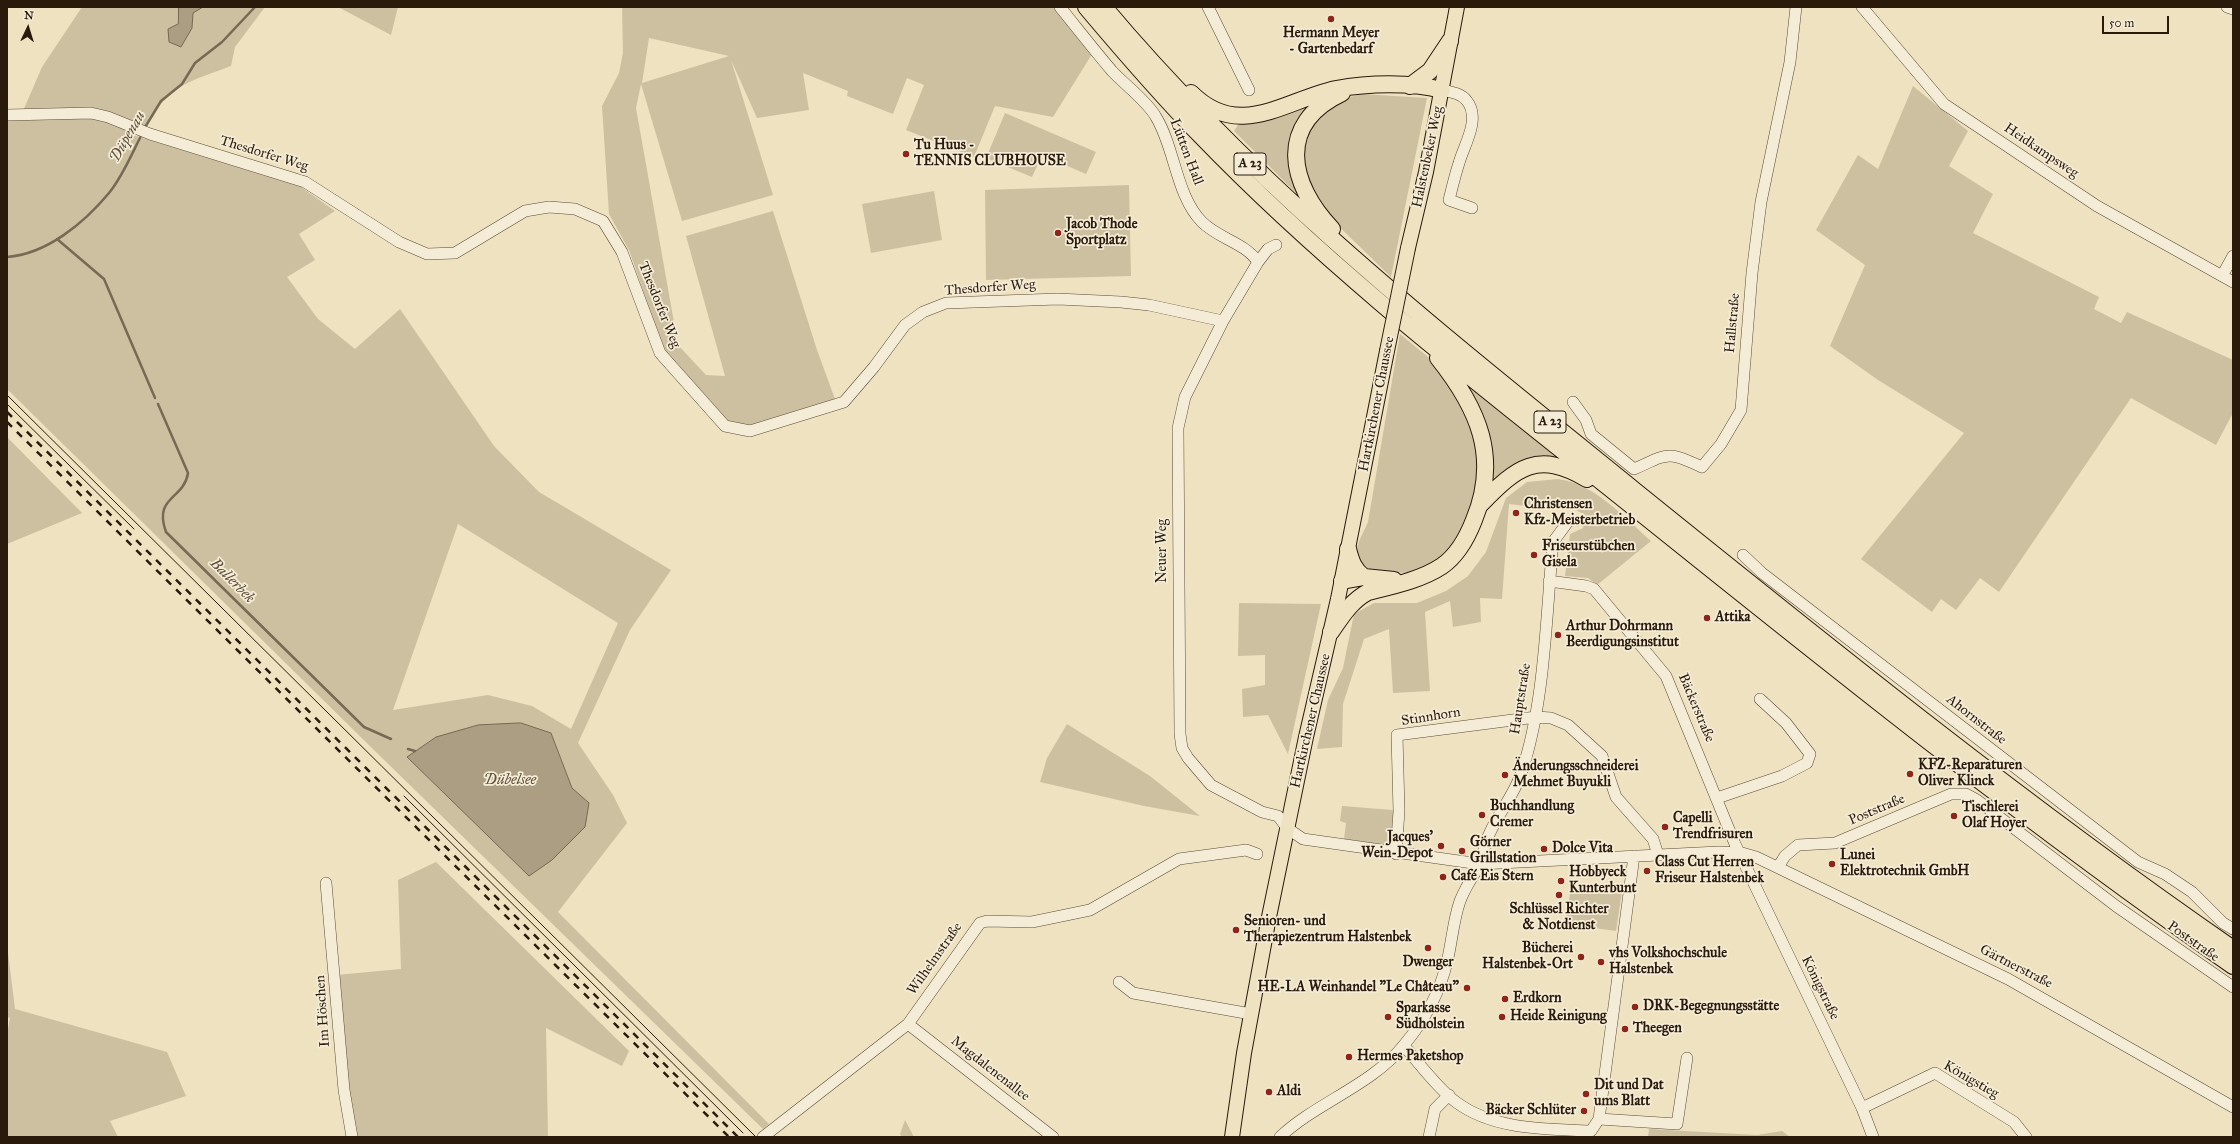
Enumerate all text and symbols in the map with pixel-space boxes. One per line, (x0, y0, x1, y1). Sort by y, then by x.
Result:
north arrow (8, 8, 48, 48)
scale bar (2104, 8, 2171, 34)
text: N (24, 9, 34, 22)
marker: Hermann Meyer - Gartenbedarf (1326, 14, 1336, 24)
text: 50 m (2109, 16, 2134, 30)
place label: Hermann Meyer - Gartenbedarf (1283, 26, 1379, 58)
street label: Halstenbeker Weg (1409, 105, 1447, 209)
water label: Düpenau (106, 108, 150, 166)
street label: Lütten Hall (1166, 116, 1206, 188)
street label: Heidkampsweg (2001, 120, 2081, 182)
street label: Thesdorfer Weg (218, 133, 310, 175)
place label: Tu Huus - TENNIS CLUBHOUSE (914, 138, 1066, 170)
marker: Tu Huus - TENNIS CLUBHOUSE (901, 149, 911, 159)
road number: A 23 (1234, 153, 1266, 175)
place label: Jacob Thode Sportplatz (1066, 217, 1137, 250)
marker: Jacob Thode Sportplatz (1053, 228, 1063, 238)
street label: Thesdorfer Weg (634, 259, 684, 351)
street label: Thesdorfer Weg (944, 276, 1036, 300)
street label: Hallstraße (1722, 292, 1744, 354)
street label: Hartkirchener Chaussee (1356, 335, 1398, 473)
road number: A 23 (1534, 411, 1566, 433)
place label: Christensen Kfz-Meisterbetrieb (1524, 497, 1635, 530)
marker: Christensen Kfz-Meisterbetrieb (1511, 508, 1521, 518)
street label: Neuer Weg (1155, 519, 1171, 583)
place label: Friseurstübchen Gisela (1542, 539, 1635, 572)
marker: Friseurstübchen Gisela (1529, 550, 1539, 560)
water label: Ballerbek (206, 555, 258, 607)
place label: Attika (1715, 610, 1750, 626)
marker: Attika (1702, 613, 1712, 623)
place label: Arthur Dohrmann Beerdigungsinstitut (1566, 619, 1679, 652)
marker: Arthur Dohrmann Beerdigungsinstitut (1553, 630, 1563, 640)
street label: Hartkirchener Chaussee (1287, 652, 1335, 790)
street label: Hauptstraße (1507, 662, 1535, 736)
street label: Bäckerstraße (1674, 671, 1718, 745)
street label: Ahornstraße (1943, 691, 2009, 749)
street label: Stinnhorn (1400, 704, 1462, 730)
place label: KFZ-Reparaturen Oliver Klinck (1918, 758, 2022, 790)
place label: Änderungsschneiderei Mehmet Buyukli (1513, 759, 1639, 792)
marker: KFZ-Reparaturen Oliver Klinck (1905, 769, 1915, 779)
marker: Änderungsschneiderei Mehmet Buyukli (1500, 770, 1510, 780)
water label: Dübelsee (484, 771, 536, 789)
street label: Poststraße (1846, 791, 1908, 829)
place label: Buchhandlung Cremer (1490, 799, 1574, 832)
place label: Tischlerei Olaf Hoyer (1962, 800, 2027, 832)
marker: Buchhandlung Cremer (1477, 810, 1487, 820)
place label: Capelli Trendfrisuren (1673, 811, 1753, 844)
marker: Tischlerei Olaf Hoyer (1949, 811, 1959, 821)
marker: Capelli Trendfrisuren (1660, 822, 1670, 832)
place label: Jacques' Wein-Depot (1361, 830, 1433, 862)
place label: Görner Grillstation (1470, 835, 1536, 868)
marker: Jacques' Wein-Depot (1436, 841, 1446, 851)
place label: Dolce Vita (1552, 841, 1613, 857)
marker: Dolce Vita (1539, 844, 1549, 854)
marker: Görner Grillstation (1457, 846, 1467, 856)
place label: Lunei Elektrotechnik GmbH (1840, 848, 1969, 880)
place label: Class Cut Herren Friseur Halstenbek (1655, 855, 1764, 888)
marker: Lunei Elektrotechnik GmbH (1827, 859, 1837, 869)
place label: Hobbyeck Kunterbunt (1569, 865, 1636, 898)
marker: Class Cut Herren Friseur Halstenbek (1642, 866, 1652, 876)
place label: Café Eis Stern (1451, 869, 1534, 885)
marker: Café Eis Stern (1438, 872, 1448, 882)
marker: Hobbyeck Kunterbunt (1556, 876, 1566, 886)
marker: Schlüssel Richter & Notdienst (1554, 890, 1564, 900)
place label: Schlüssel Richter & Notdienst (1509, 902, 1609, 934)
place label: Senioren- und Therapiezentrum Halstenbek (1244, 914, 1412, 946)
street label: Poststraße (2164, 918, 2222, 966)
street label: Wilhelmstraße (904, 920, 966, 998)
marker: Senioren- und Therapiezentrum Halstenbek (1231, 925, 1241, 935)
place label: Bücherei Halstenbek-Ort (1482, 941, 1573, 974)
street label: Gärtnerstraße (1977, 942, 2055, 992)
marker: Dwenger (1423, 943, 1433, 953)
place label: vhs Volkshochschule Halstenbek (1609, 946, 1727, 978)
marker: Bücherei Halstenbek-Ort (1576, 952, 1586, 962)
street label: Königstraße (1797, 953, 1843, 1023)
place label: Dwenger (1402, 955, 1454, 971)
marker: vhs Volkshochschule Halstenbek (1596, 957, 1606, 967)
street label: Im Höschen (312, 974, 334, 1048)
place label: HE-LA Weinhandel "Le Château" (1257, 980, 1459, 996)
marker: HE-LA Weinhandel "Le Château" (1462, 983, 1472, 993)
place label: Erdkorn (1513, 991, 1562, 1007)
marker: Erdkorn (1500, 994, 1510, 1004)
place label: DRK-Begegnungsstätte (1643, 999, 1779, 1015)
place label: Sparkasse Südholstein (1396, 1001, 1464, 1034)
marker: DRK-Begegnungsstätte (1630, 1002, 1640, 1012)
place label: Heide Reinigung (1510, 1009, 1607, 1025)
marker: Sparkasse Südholstein (1383, 1012, 1393, 1022)
marker: Heide Reinigung (1497, 1012, 1507, 1022)
place label: Theegen (1633, 1021, 1682, 1037)
marker: Theegen (1620, 1024, 1630, 1034)
street label: Magdalenenallee (947, 1033, 1033, 1105)
place label: Hermes Paketshop (1357, 1049, 1464, 1065)
marker: Hermes Paketshop (1344, 1052, 1354, 1062)
street label: Königstieg (1940, 1057, 2002, 1103)
place label: Dit und Dat ums Blatt (1594, 1078, 1664, 1110)
place label: Aldi (1277, 1084, 1301, 1100)
marker: Aldi (1264, 1087, 1274, 1097)
marker: Dit und Dat ums Blatt (1581, 1089, 1591, 1099)
place label: Bäcker Schlüter (1485, 1103, 1576, 1119)
marker: Bäcker Schlüter (1579, 1106, 1589, 1116)

